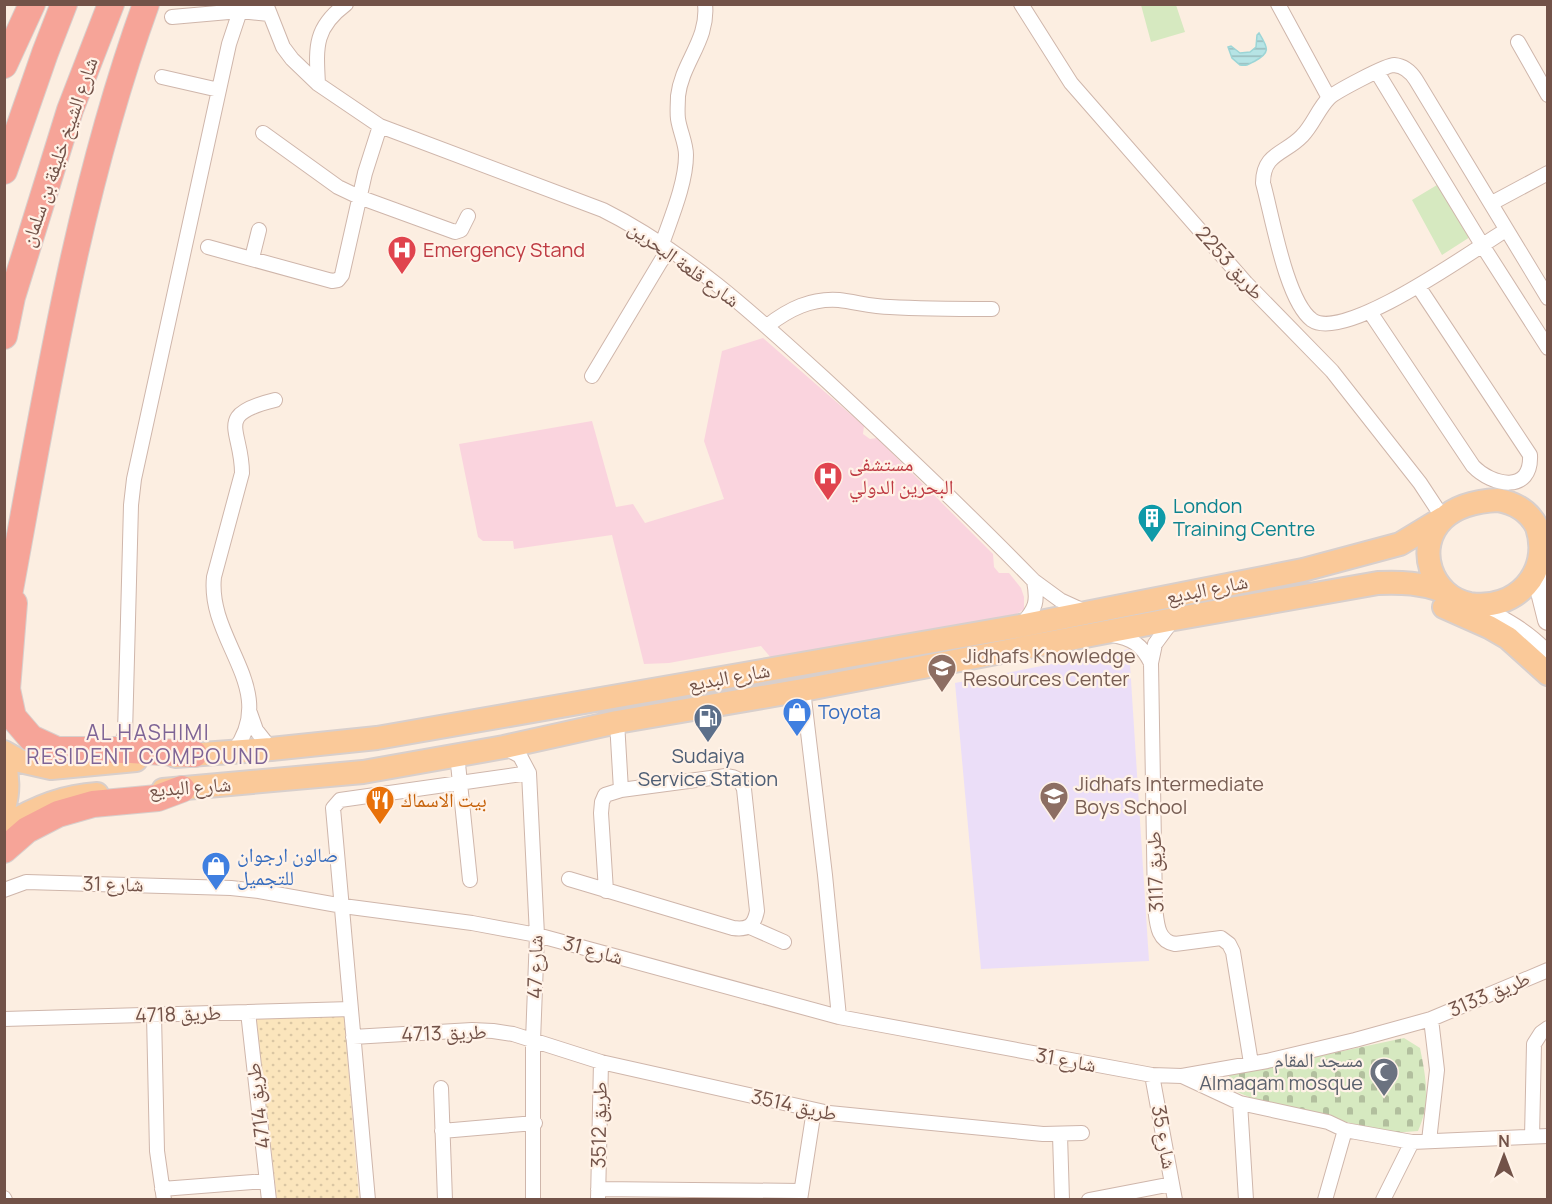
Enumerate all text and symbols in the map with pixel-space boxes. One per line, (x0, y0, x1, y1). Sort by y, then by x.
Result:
street label: شارع الشيخ خليفة بن سلمان (13, 54, 104, 250)
street label: شارع قلعة البحرين (623, 214, 745, 313)
street label: طريق 2253 (1190, 220, 1271, 305)
hospital icon: Emergency Stand (386, 234, 418, 276)
place label: Emergency Stand (423, 236, 585, 263)
place label: مستشفى البحرين الدولي (849, 450, 954, 503)
hospital icon: مستشفى البحرين الدولي (812, 460, 844, 502)
place label: London Training Centre (1173, 492, 1315, 542)
building icon: London Training Centre (1136, 502, 1168, 544)
street label: شارع البديع (1164, 567, 1250, 610)
place label: Jidhafs Knowledge Resources Center (963, 642, 1136, 692)
school or university icon: Jidhafs Knowledge Resources Center (926, 652, 958, 694)
street label: شارع البديع (686, 656, 772, 697)
shop icon: Toyota (781, 696, 813, 738)
place label: Toyota (818, 698, 881, 725)
fuel station icon: Sudaiya Service Station (692, 702, 724, 744)
district label: AL HASHIMI RESIDENT COMPOUND (26, 718, 270, 770)
place label: Sudaiya Service Station (638, 742, 778, 792)
street label: شارع البديع (148, 770, 232, 803)
place label: Jidhafs Intermediate Boys School (1075, 770, 1264, 820)
school or university icon: Jidhafs Intermediate Boys School (1038, 780, 1070, 822)
restaurant icon: بيت الاسماك (364, 784, 396, 826)
place label: بيت الاسماك (401, 786, 487, 813)
street label: طريق 3117 (1140, 831, 1169, 913)
place label: صالون ارجوان للتجميل (237, 841, 338, 891)
shop icon: صالون ارجوان للتجميل (200, 850, 232, 892)
street label: شارع 31 (82, 869, 144, 898)
street label: شارع 31 (560, 929, 626, 970)
street label: شارع 47 (520, 935, 549, 999)
street label: طريق 3133 (1444, 964, 1534, 1023)
street label: طريق 4718 (134, 999, 222, 1028)
street label: طريق 4713 (401, 1018, 487, 1047)
street label: شارع 31 (1034, 1041, 1098, 1078)
place label: مسجد المقام Almaqam mosque (1199, 1046, 1363, 1096)
mosque icon: مسجد المقام Almaqam mosque (1368, 1056, 1400, 1098)
street label: طريق 4714 (239, 1062, 276, 1151)
street label: طريق 3512 (584, 1081, 613, 1169)
street label: طريق 3514 (749, 1082, 840, 1127)
street label: شارع 35 (1146, 1103, 1183, 1171)
north arrow (1474, 1126, 1534, 1186)
text: N (1498, 1130, 1510, 1152)

